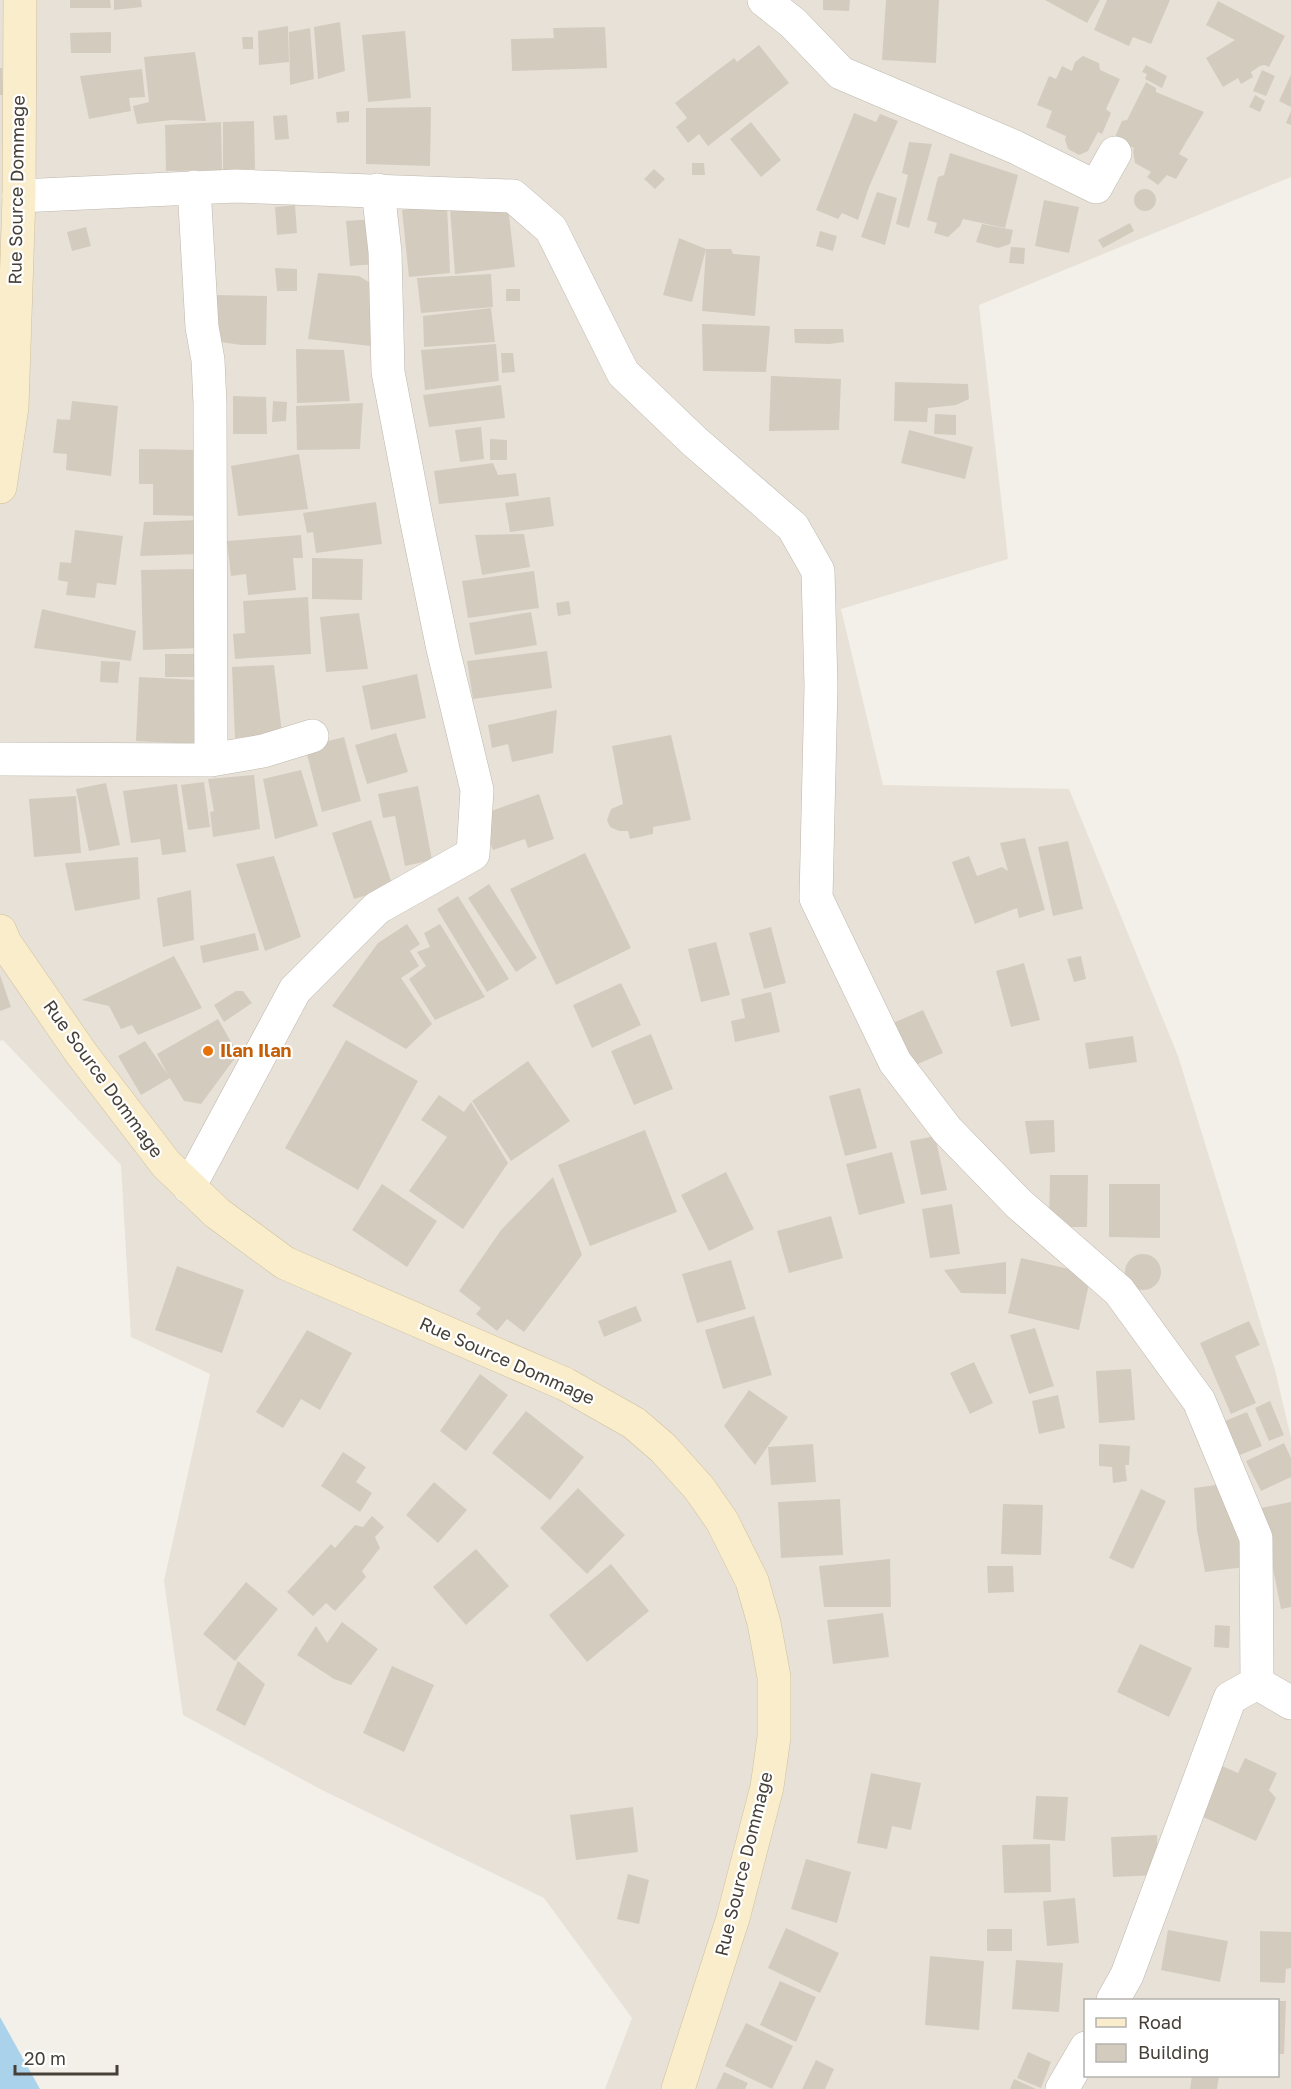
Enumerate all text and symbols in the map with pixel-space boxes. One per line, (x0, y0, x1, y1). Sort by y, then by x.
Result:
street label: Rue Source Dommage (3, 95, 29, 285)
street label: Rue Source Dommage (39, 995, 168, 1162)
place label: Ilan Ilan (220, 1039, 292, 1061)
marker: Ilan Ilan (201, 1044, 215, 1058)
street label: Rue Source Dommage (416, 1312, 598, 1409)
street label: Rue Source Dommage (709, 1769, 777, 1958)
legend (1084, 1999, 1279, 2077)
text: Road (1138, 2011, 1182, 2033)
scale bar (15, 2038, 117, 2076)
text: Building (1138, 2041, 1209, 2063)
text: 20 m (24, 2047, 66, 2069)

